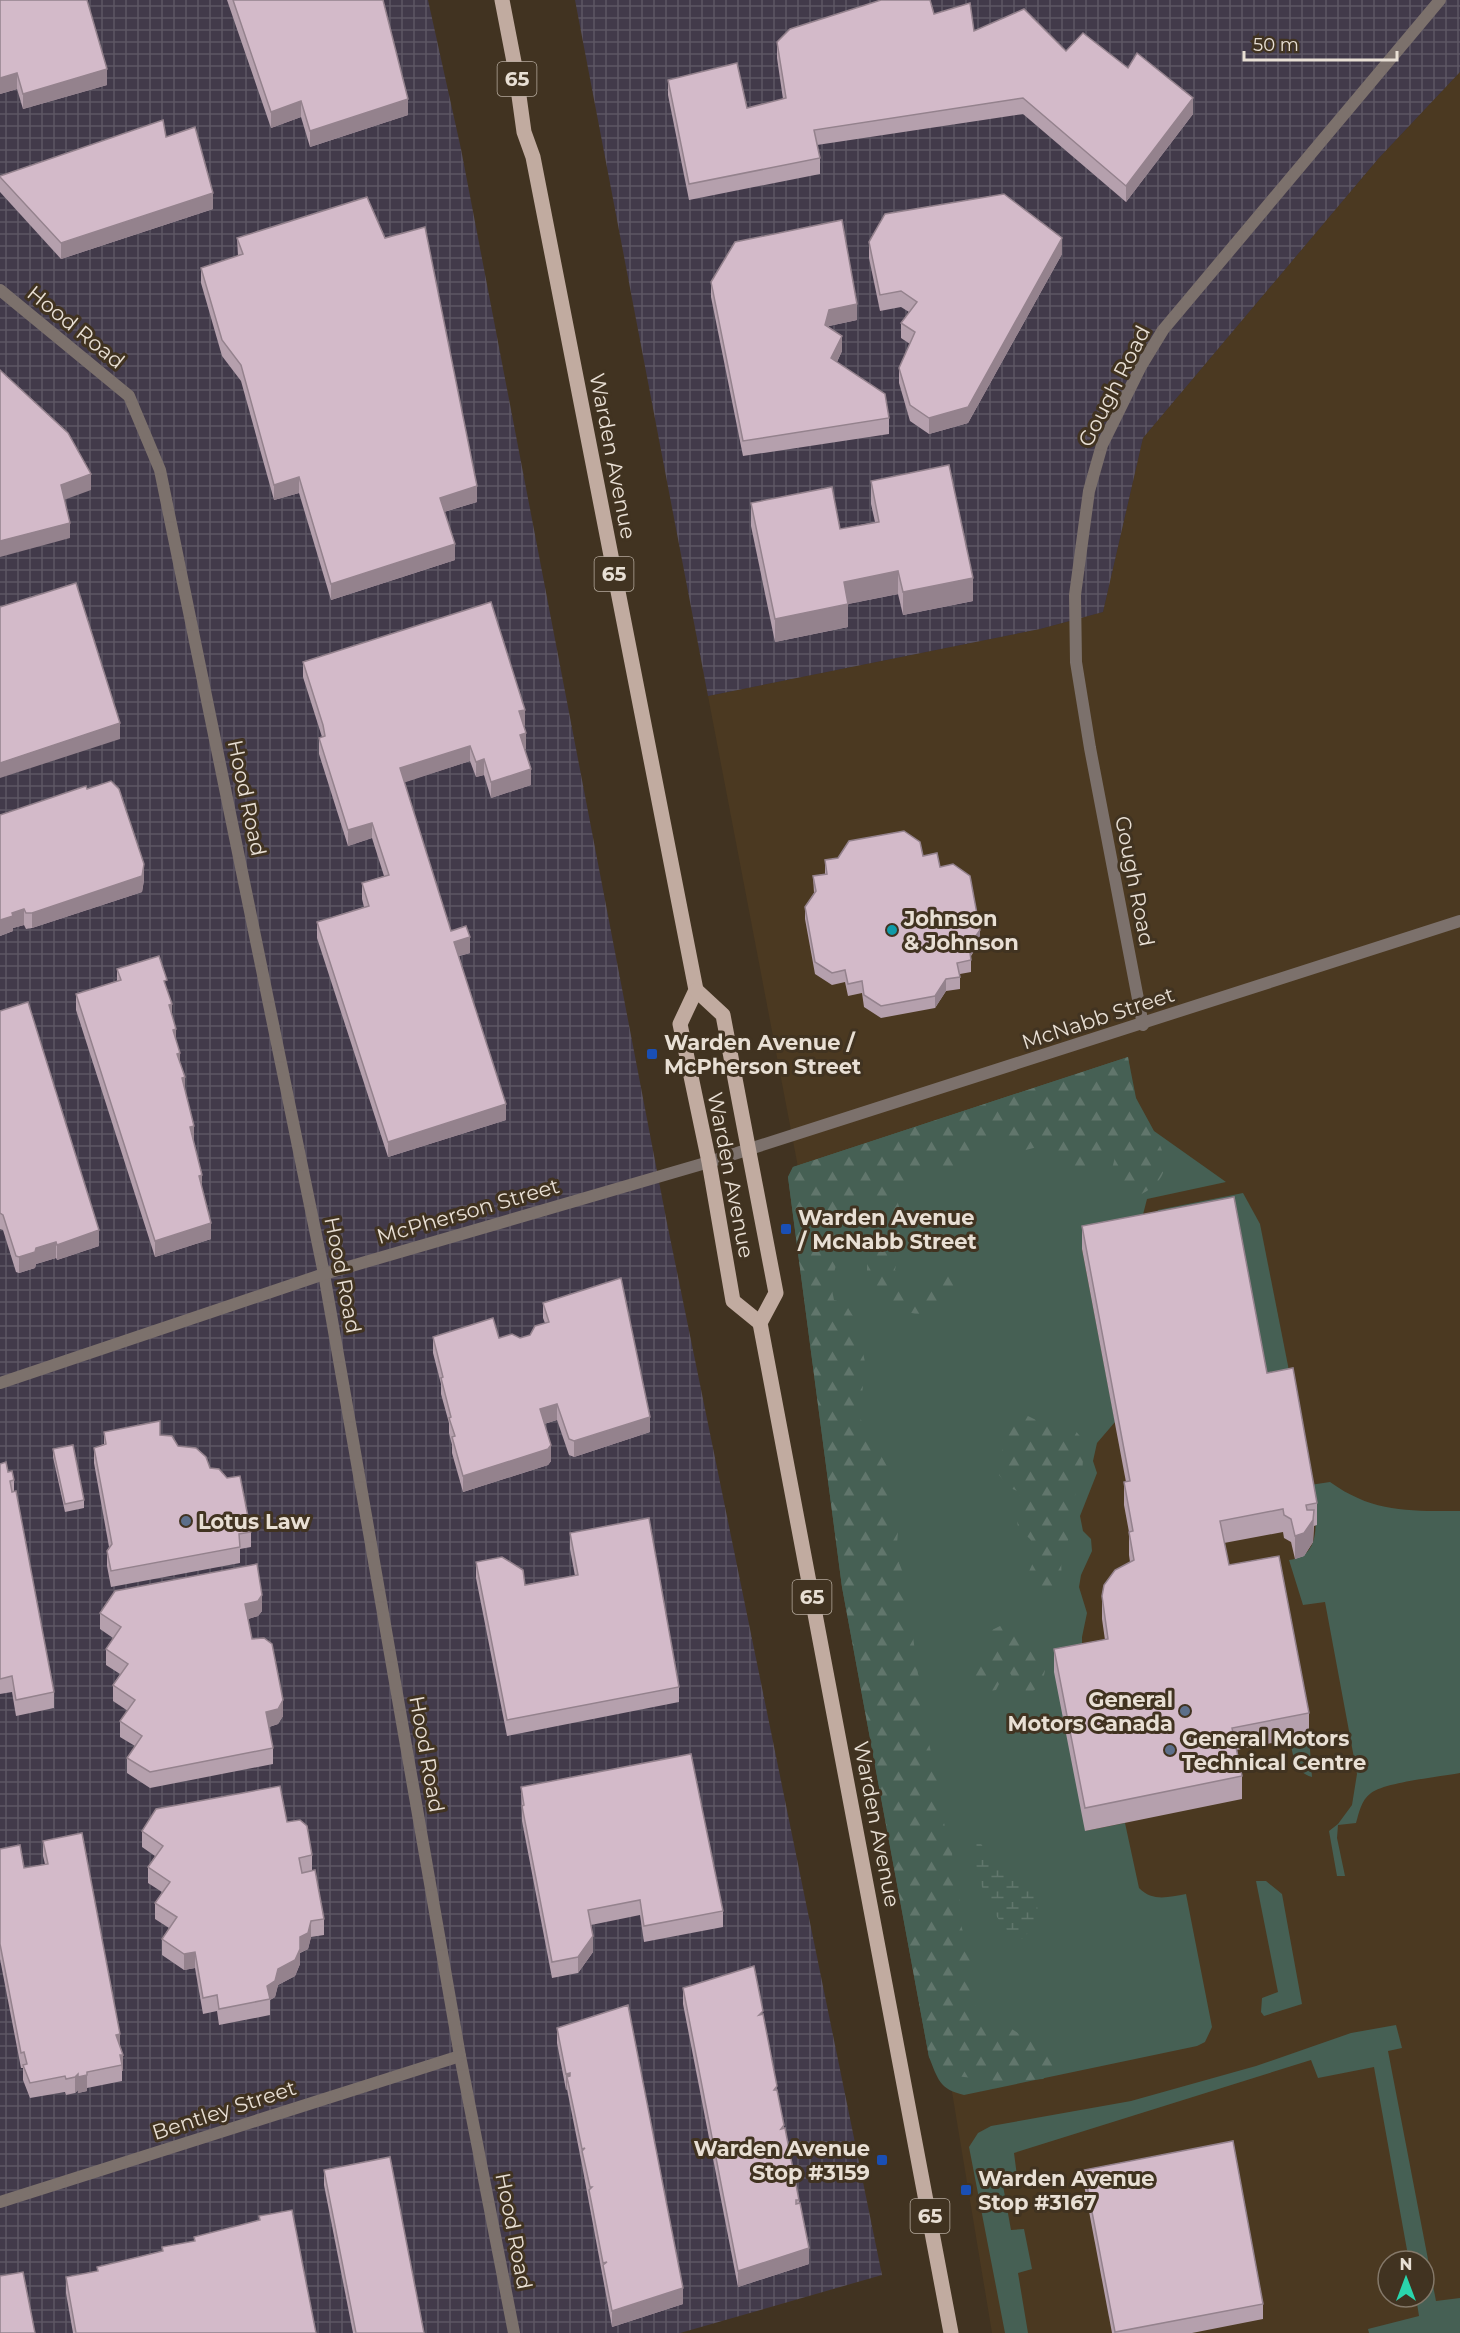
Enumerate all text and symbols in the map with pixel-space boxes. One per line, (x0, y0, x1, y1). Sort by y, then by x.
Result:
scale bar (1244, 24, 1397, 62)
text: 50 m (1253, 34, 1299, 56)
road number: 65 (498, 62, 536, 96)
street label: Hood Road (22, 280, 130, 374)
street label: Gough Road (1073, 321, 1155, 451)
street label: Warden Avenue (585, 371, 641, 541)
road number: 65 (594, 557, 634, 591)
street label: Hood Road (222, 738, 272, 858)
street label: Gough Road (1110, 814, 1160, 948)
place label: Johnson & Johnson (903, 906, 1019, 955)
marker: Johnson & Johnson (885, 923, 899, 937)
street label: McNabb Street (1019, 982, 1177, 1054)
place label: Warden Avenue / McPherson Street (664, 1030, 861, 1079)
marker: Warden Avenue / McPherson Street (645, 1047, 659, 1061)
street label: Warden Avenue (703, 1090, 759, 1260)
street label: McPherson Street (374, 1173, 562, 1249)
place label: Warden Avenue / McNabb Street (797, 1205, 977, 1254)
street label: Hood Road (319, 1215, 367, 1335)
marker: Warden Avenue / McNabb Street (779, 1222, 793, 1236)
place label: Lotus Law (198, 1509, 311, 1534)
marker: Lotus Law (179, 1514, 193, 1528)
road number: 65 (792, 1580, 832, 1614)
place label: General Motors Canada (1007, 1687, 1173, 1736)
street label: Hood Road (404, 1694, 450, 1814)
marker: General Motors Canada (1178, 1704, 1192, 1718)
place label: General Motors Technical Centre (1182, 1726, 1366, 1775)
street label: Warden Avenue (849, 1739, 905, 1909)
marker: General Motors Technical Centre (1163, 1743, 1177, 1757)
street label: Bentley Street (149, 2075, 299, 2145)
place label: Warden Avenue Stop #3159 (693, 2136, 870, 2185)
marker: Warden Avenue Stop #3159 (875, 2153, 889, 2167)
place label: Warden Avenue Stop #3167 (978, 2166, 1155, 2215)
street label: Hood Road (490, 2171, 538, 2291)
marker: Warden Avenue Stop #3167 (959, 2183, 973, 2197)
road number: 65 (910, 2199, 950, 2233)
north arrow (1376, 2249, 1436, 2309)
text: N (1400, 2255, 1412, 2274)

